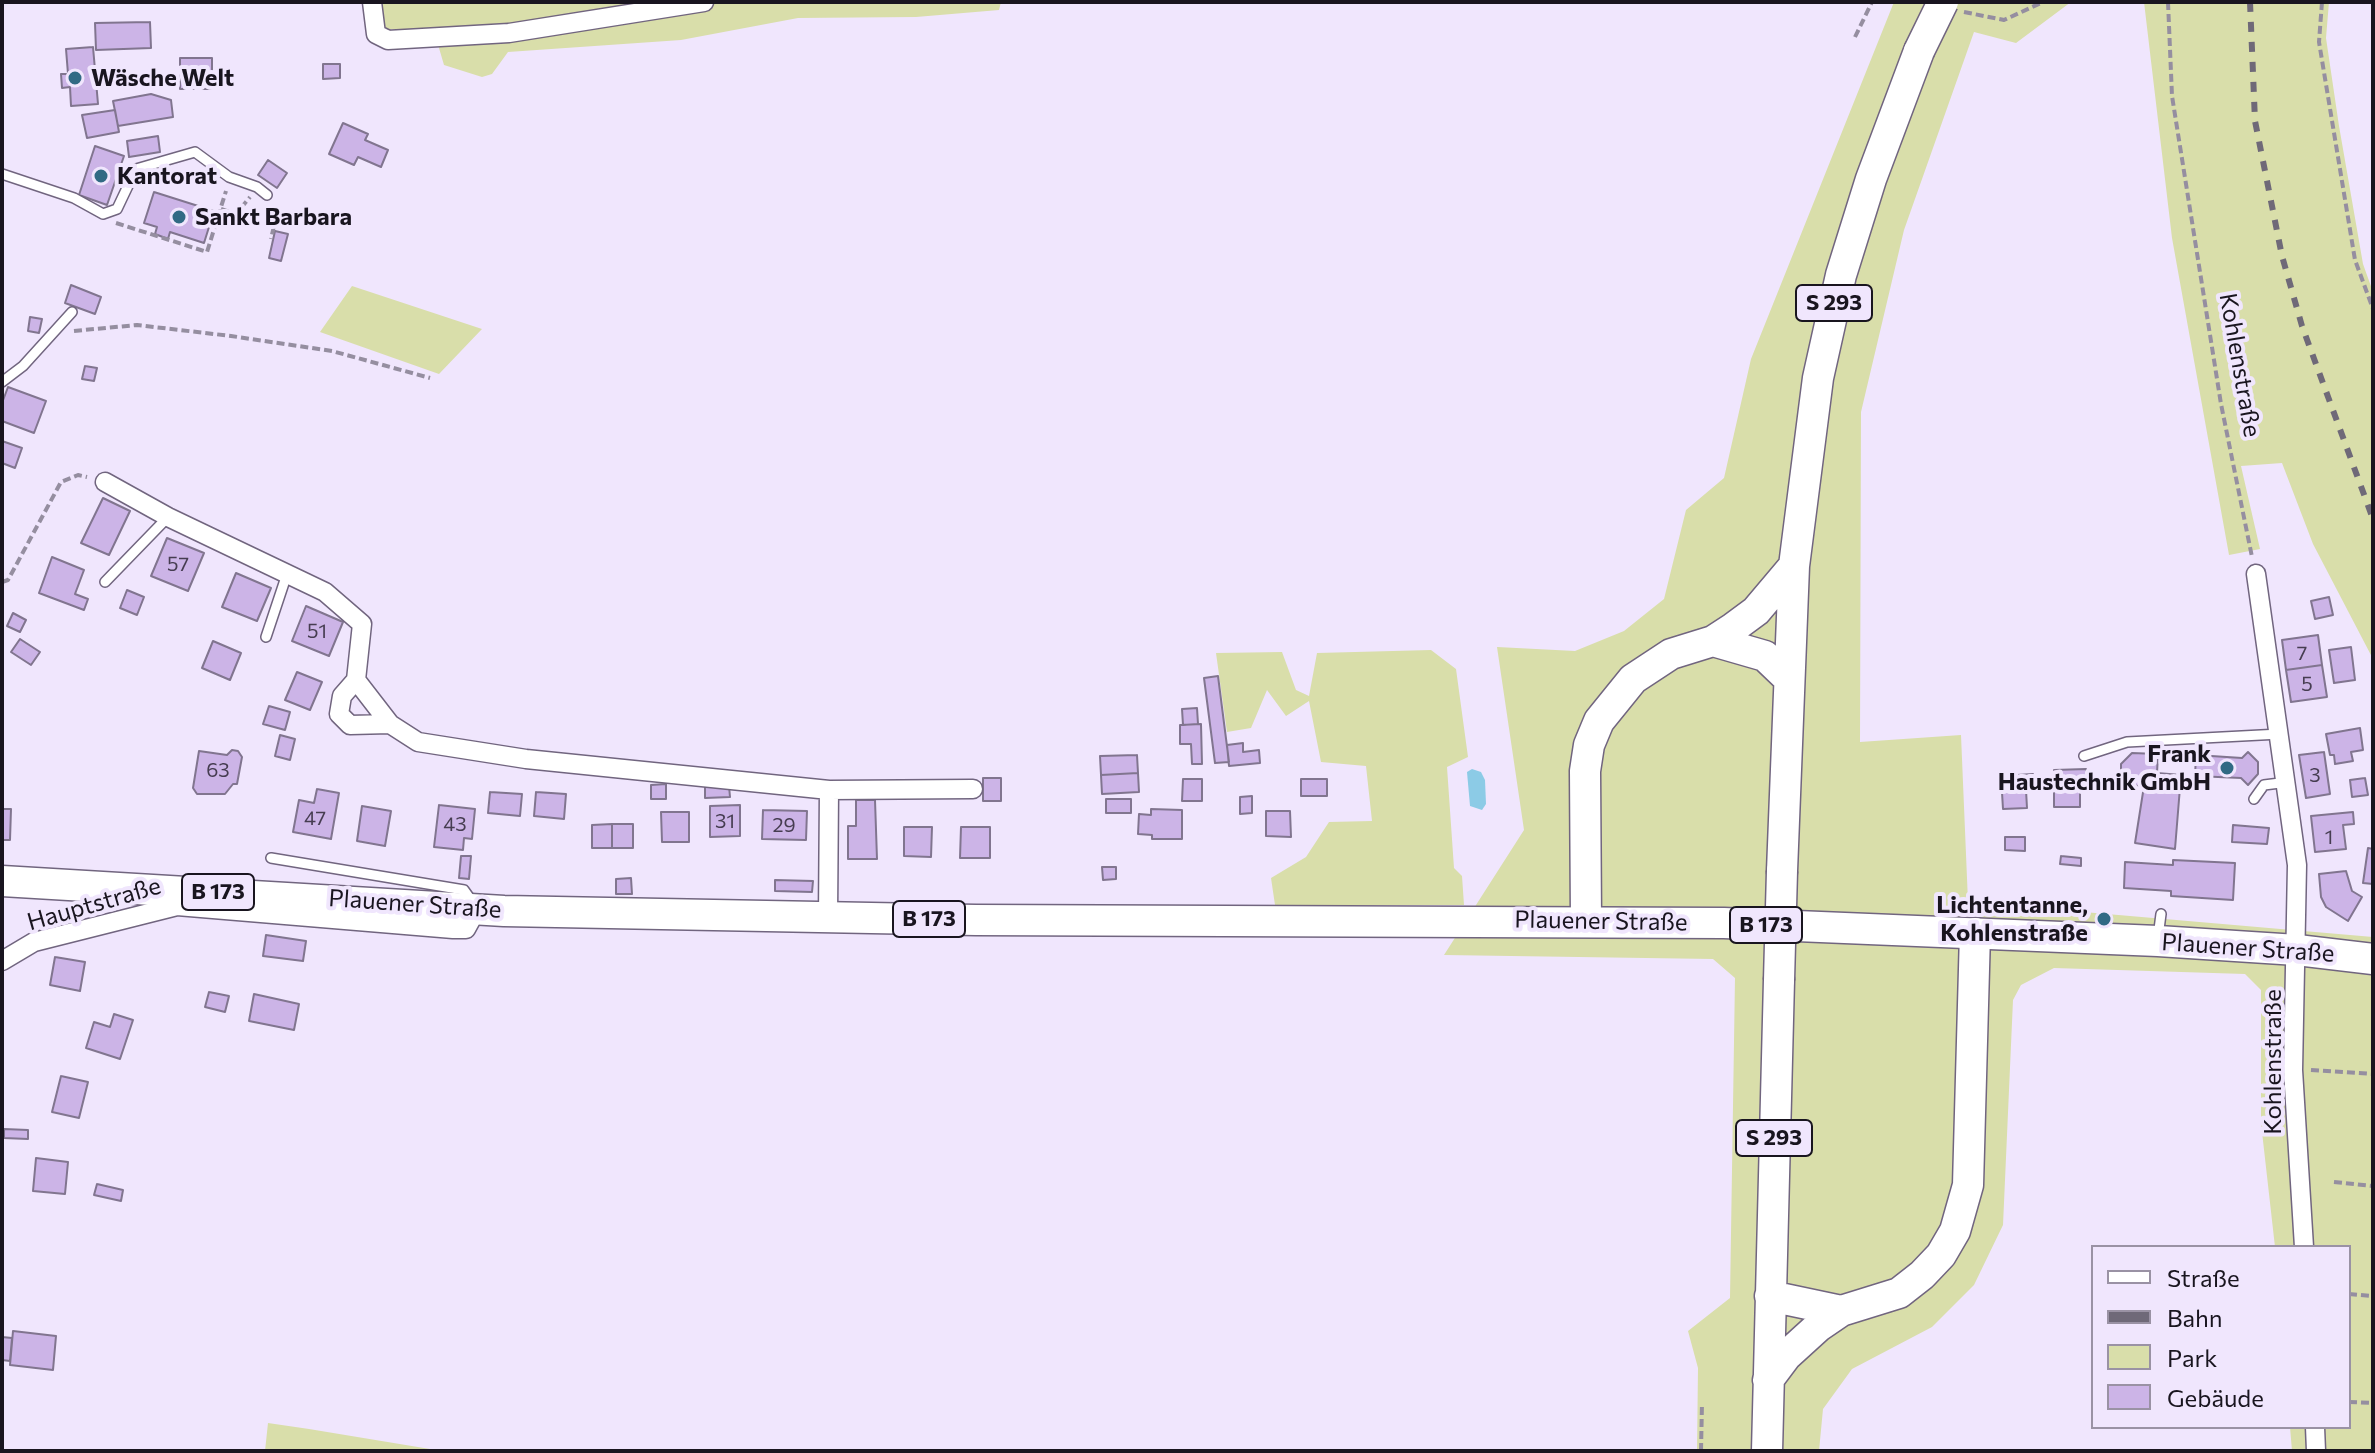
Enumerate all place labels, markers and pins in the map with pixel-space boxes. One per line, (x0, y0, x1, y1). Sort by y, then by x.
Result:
place label: Wäsche Welt (91, 64, 234, 92)
marker: Wäsche Welt (66, 69, 84, 87)
place label: Kantorat (117, 162, 217, 190)
marker: Kantorat (92, 167, 110, 185)
place label: Sankt Barbara (195, 203, 352, 231)
marker: Sankt Barbara (170, 208, 188, 226)
place label: Frank Haustechnik GmbH (1998, 740, 2211, 796)
marker: Frank Haustechnik GmbH (2218, 759, 2236, 777)
place label: Lichtentanne, Kohlenstraße (1936, 891, 2088, 947)
marker: Lichtentanne, Kohlenstraße (2095, 910, 2113, 928)

